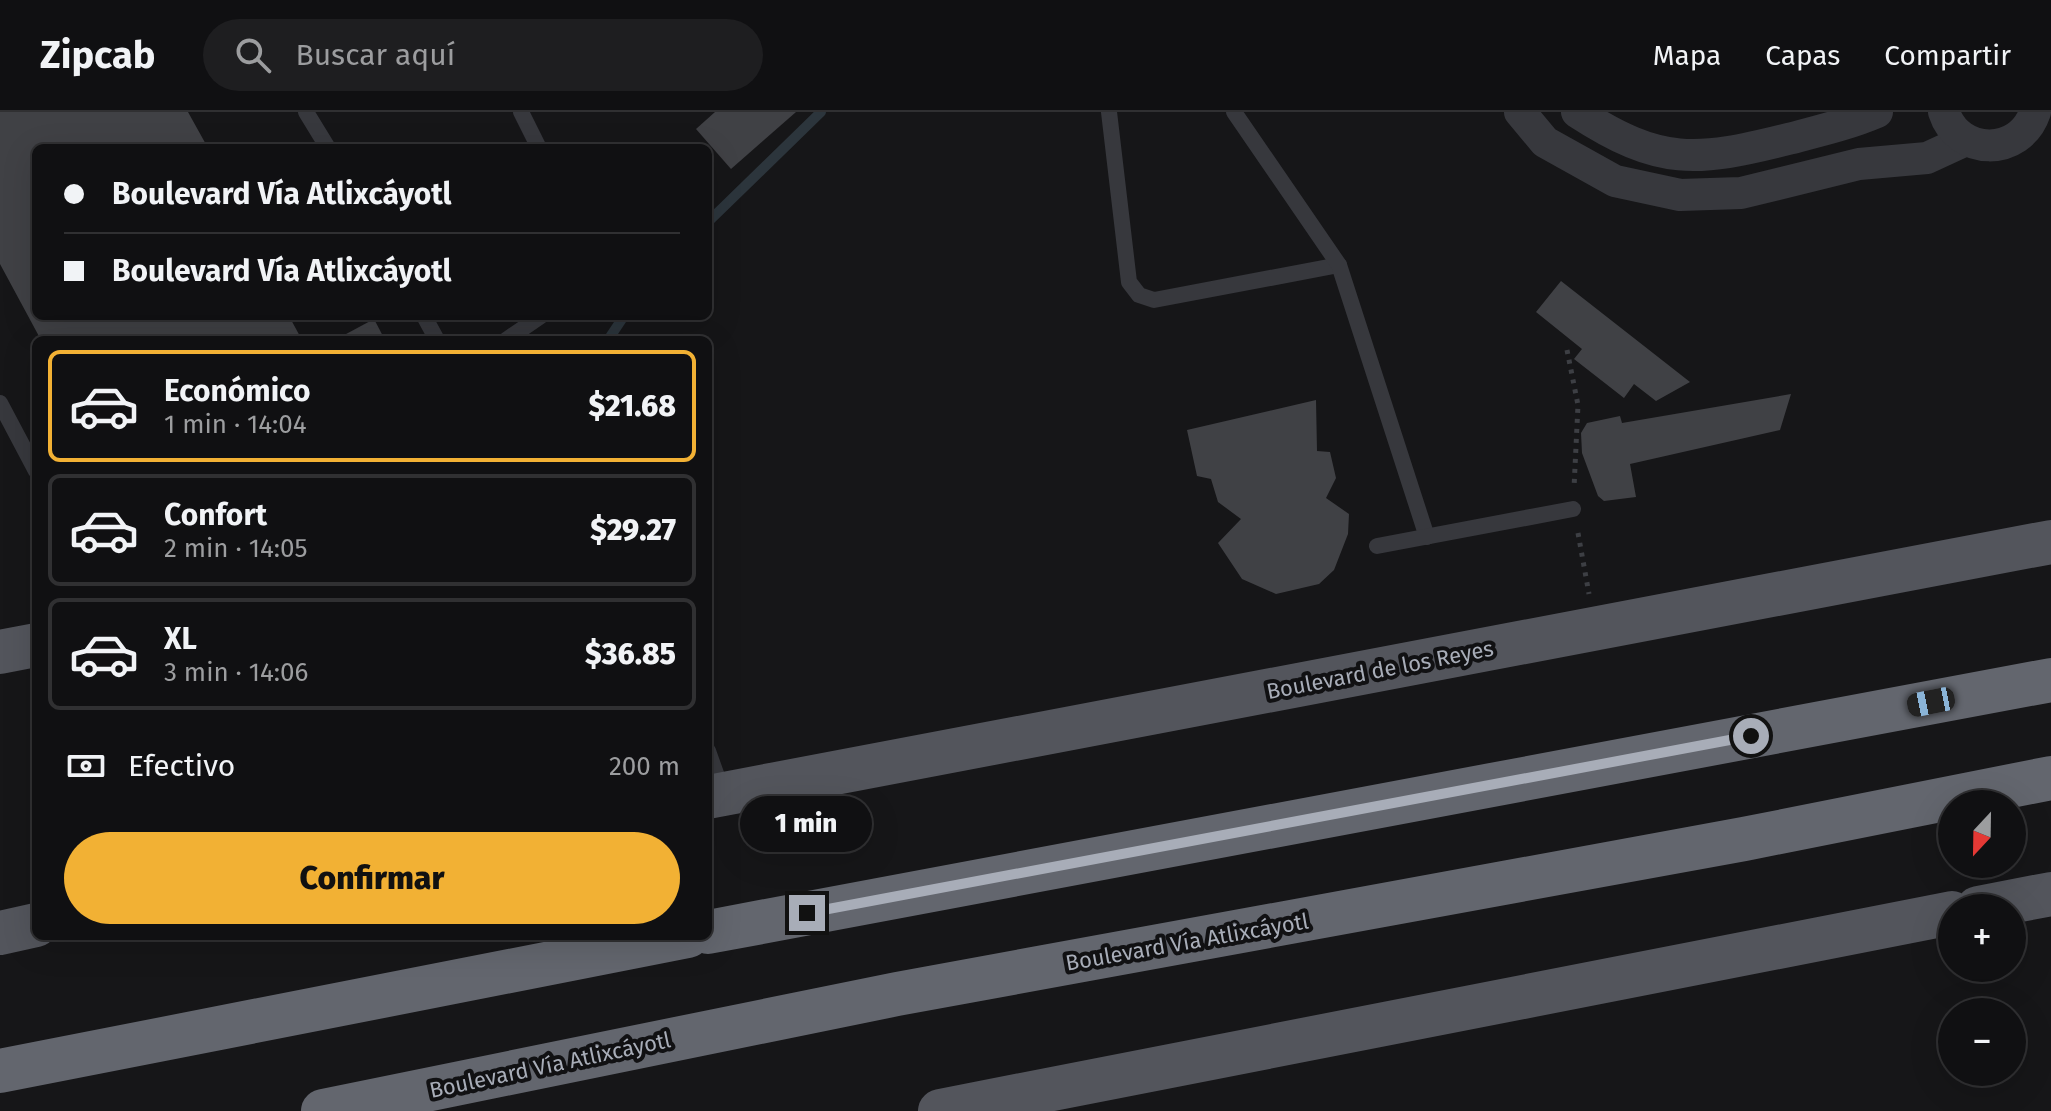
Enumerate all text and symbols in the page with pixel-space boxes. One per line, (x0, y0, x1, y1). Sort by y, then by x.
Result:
search box (203, 19, 763, 91)
text: Zipcab (40, 32, 155, 78)
icon: search (231, 33, 275, 77)
text: Buscar aquí (295, 37, 455, 73)
text: Mapa (1653, 39, 1721, 72)
text: Capas (1765, 39, 1840, 72)
text: Compartir (1884, 39, 2011, 72)
text: Boulevard Vía Atlixcáyotl (112, 176, 451, 212)
text: Boulevard Vía Atlixcáyotl (112, 253, 451, 289)
icon: car (68, 370, 140, 442)
text: Económico (164, 373, 310, 409)
text: $21.68 (589, 388, 676, 424)
text: 1 min · 14:04 (164, 409, 307, 440)
icon: car (68, 494, 140, 566)
text: Confort (164, 497, 267, 533)
text: $29.27 (590, 512, 676, 548)
text: 2 min · 14:05 (164, 533, 308, 564)
icon: car (68, 618, 140, 690)
text: XL (164, 621, 197, 657)
street label: Boulevard de los Reyes (1264, 635, 1496, 705)
text: $36.85 (585, 636, 676, 672)
text: 3 min · 14:06 (164, 657, 308, 688)
car (1905, 686, 1957, 718)
route start (1733, 718, 1769, 754)
icon: cash (64, 744, 108, 788)
text: Efectivo (128, 748, 235, 784)
text: 200 m (609, 751, 680, 782)
north arrow (1938, 790, 2026, 878)
map controls (1938, 790, 2026, 1086)
callout: 1 min (741, 797, 873, 853)
text: 1 min (775, 808, 837, 839)
button: Confirmar (64, 832, 680, 924)
button: + (1938, 894, 2026, 982)
route end (789, 895, 825, 931)
street label: Boulevard Vía Atlixcáyotl (1063, 907, 1311, 977)
button: − (1938, 998, 2026, 1086)
street label: Boulevard Vía Atlixcáyotl (427, 1026, 673, 1104)

